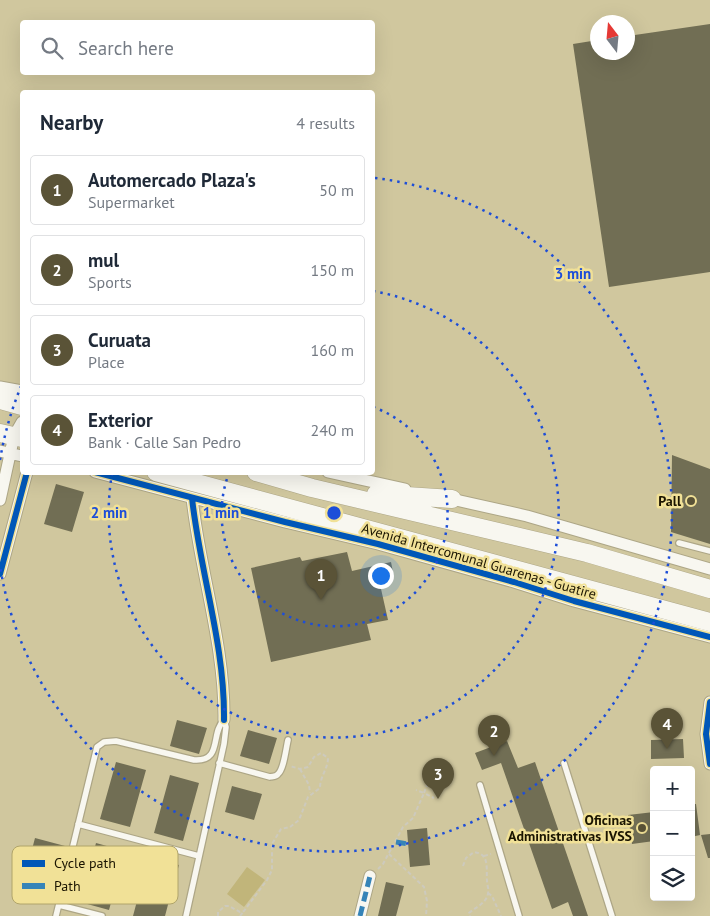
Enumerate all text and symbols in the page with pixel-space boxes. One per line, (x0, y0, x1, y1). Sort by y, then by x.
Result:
north arrow (590, 15, 635, 60)
search box (20, 20, 375, 75)
icon: search (38, 34, 66, 62)
text: Search here (78, 36, 174, 60)
text: Nearby (40, 109, 103, 136)
text: 4 results (296, 113, 355, 133)
text: Automercado Plaza's (88, 168, 256, 192)
text: 1 (52, 180, 62, 200)
text: 50 m (319, 180, 354, 200)
text: Supermarket (88, 192, 175, 212)
text: mul (88, 248, 119, 272)
text: 2 (52, 260, 62, 280)
text: 150 m (311, 260, 354, 280)
text: 3 min (555, 264, 591, 283)
text: Sports (88, 272, 132, 292)
text: Curuata (88, 328, 151, 352)
text: 3 (52, 340, 62, 360)
text: 160 m (311, 340, 354, 360)
text: Place (88, 352, 125, 372)
text: Exterior (88, 408, 153, 432)
text: 4 (52, 420, 62, 440)
text: 240 m (311, 420, 354, 440)
text: Bank · Calle San Pedro (88, 432, 241, 452)
place label: Pall (658, 492, 682, 510)
marker: Pall (685, 495, 697, 507)
text: 2 min (91, 503, 127, 522)
text: 1 min (203, 503, 239, 522)
centre of rings (325, 504, 343, 522)
street label: Avenida Intercomunal Guarenas - Guatire (360, 519, 598, 603)
pin: 1 (305, 559, 337, 600)
your location (368, 563, 394, 589)
pin: 4 (651, 708, 683, 749)
pin: 2 (478, 715, 510, 756)
pin: 3 (422, 758, 454, 799)
map controls (650, 766, 695, 901)
button: + (650, 766, 695, 811)
place label: Oficinas Administrativas IVSS (508, 811, 632, 845)
button: − (650, 811, 695, 856)
marker: Oficinas Administrativas IVSS (636, 822, 648, 834)
legend (12, 846, 178, 904)
text: Cycle path (54, 854, 116, 872)
button: layers (650, 856, 695, 901)
text: Path (54, 877, 81, 895)

